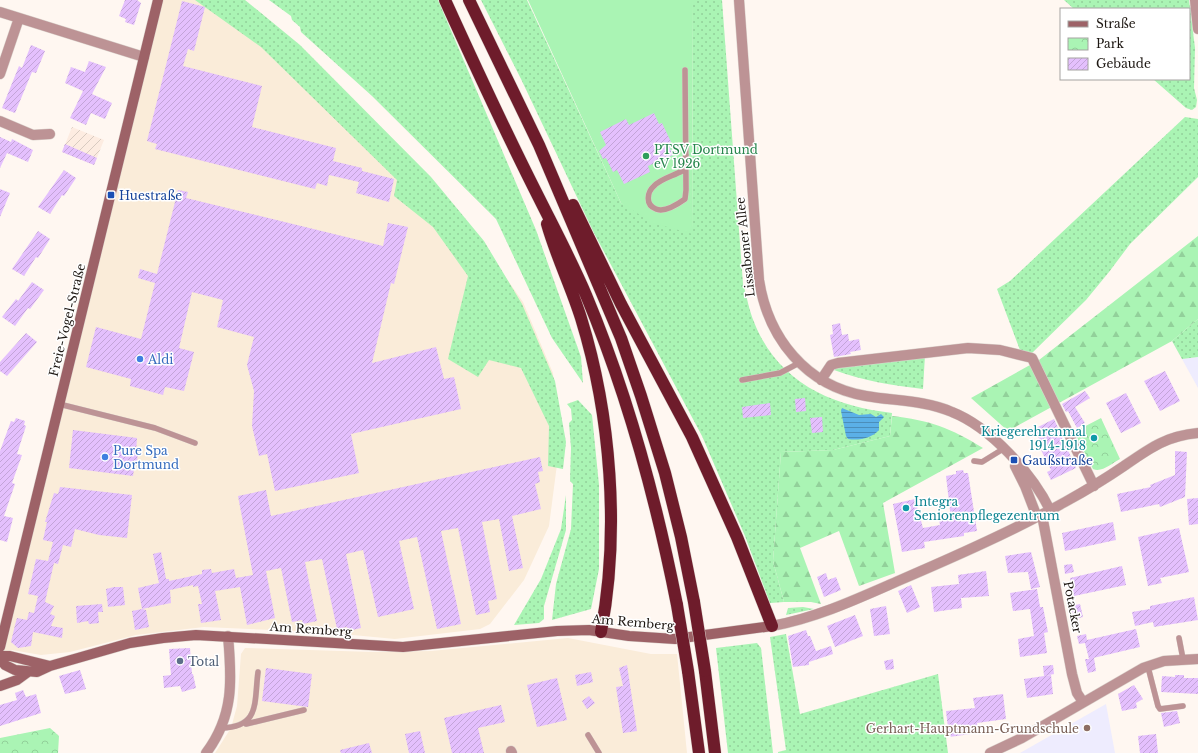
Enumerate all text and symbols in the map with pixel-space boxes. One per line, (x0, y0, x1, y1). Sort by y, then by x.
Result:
legend (1060, 8, 1190, 80)
text: Straße (1096, 16, 1136, 31)
text: Park (1096, 36, 1124, 51)
text: Gebäude (1096, 56, 1151, 71)
place label: PTSV Dortmund eV 1926 (654, 142, 758, 171)
marker: PTSV Dortmund eV 1926 (641, 151, 651, 161)
place label: Huestraße (119, 188, 182, 203)
marker: Huestraße (106, 190, 116, 200)
street label: Lissaboner Allee (732, 196, 758, 298)
street label: Freie-Vogel-Straße (46, 262, 88, 378)
place label: Aldi (147, 352, 173, 367)
marker: Aldi (135, 354, 145, 364)
place label: Kriegerehrenmal 1914-1918 (981, 424, 1086, 453)
marker: Kriegerehrenmal 1914-1918 (1089, 433, 1099, 443)
place label: Pure Spa Dortmund (113, 443, 179, 472)
marker: Pure Spa Dortmund (100, 452, 110, 462)
place label: Gaußstraße (1022, 453, 1093, 468)
marker: Gaußstraße (1009, 455, 1019, 465)
place label: Integra Seniorenpflegezentrum (914, 494, 1060, 523)
marker: Integra Seniorenpflegezentrum (901, 503, 911, 513)
street label: Potacker (1061, 580, 1085, 635)
street label: Am Remberg (590, 611, 675, 633)
street label: Am Remberg (268, 619, 353, 639)
place label: Total (188, 654, 219, 669)
marker: Total (175, 656, 185, 666)
place label: Gerhart-Hauptmann-Grundschule (866, 721, 1079, 736)
marker: Gerhart-Hauptmann-Grundschule (1082, 723, 1092, 733)

